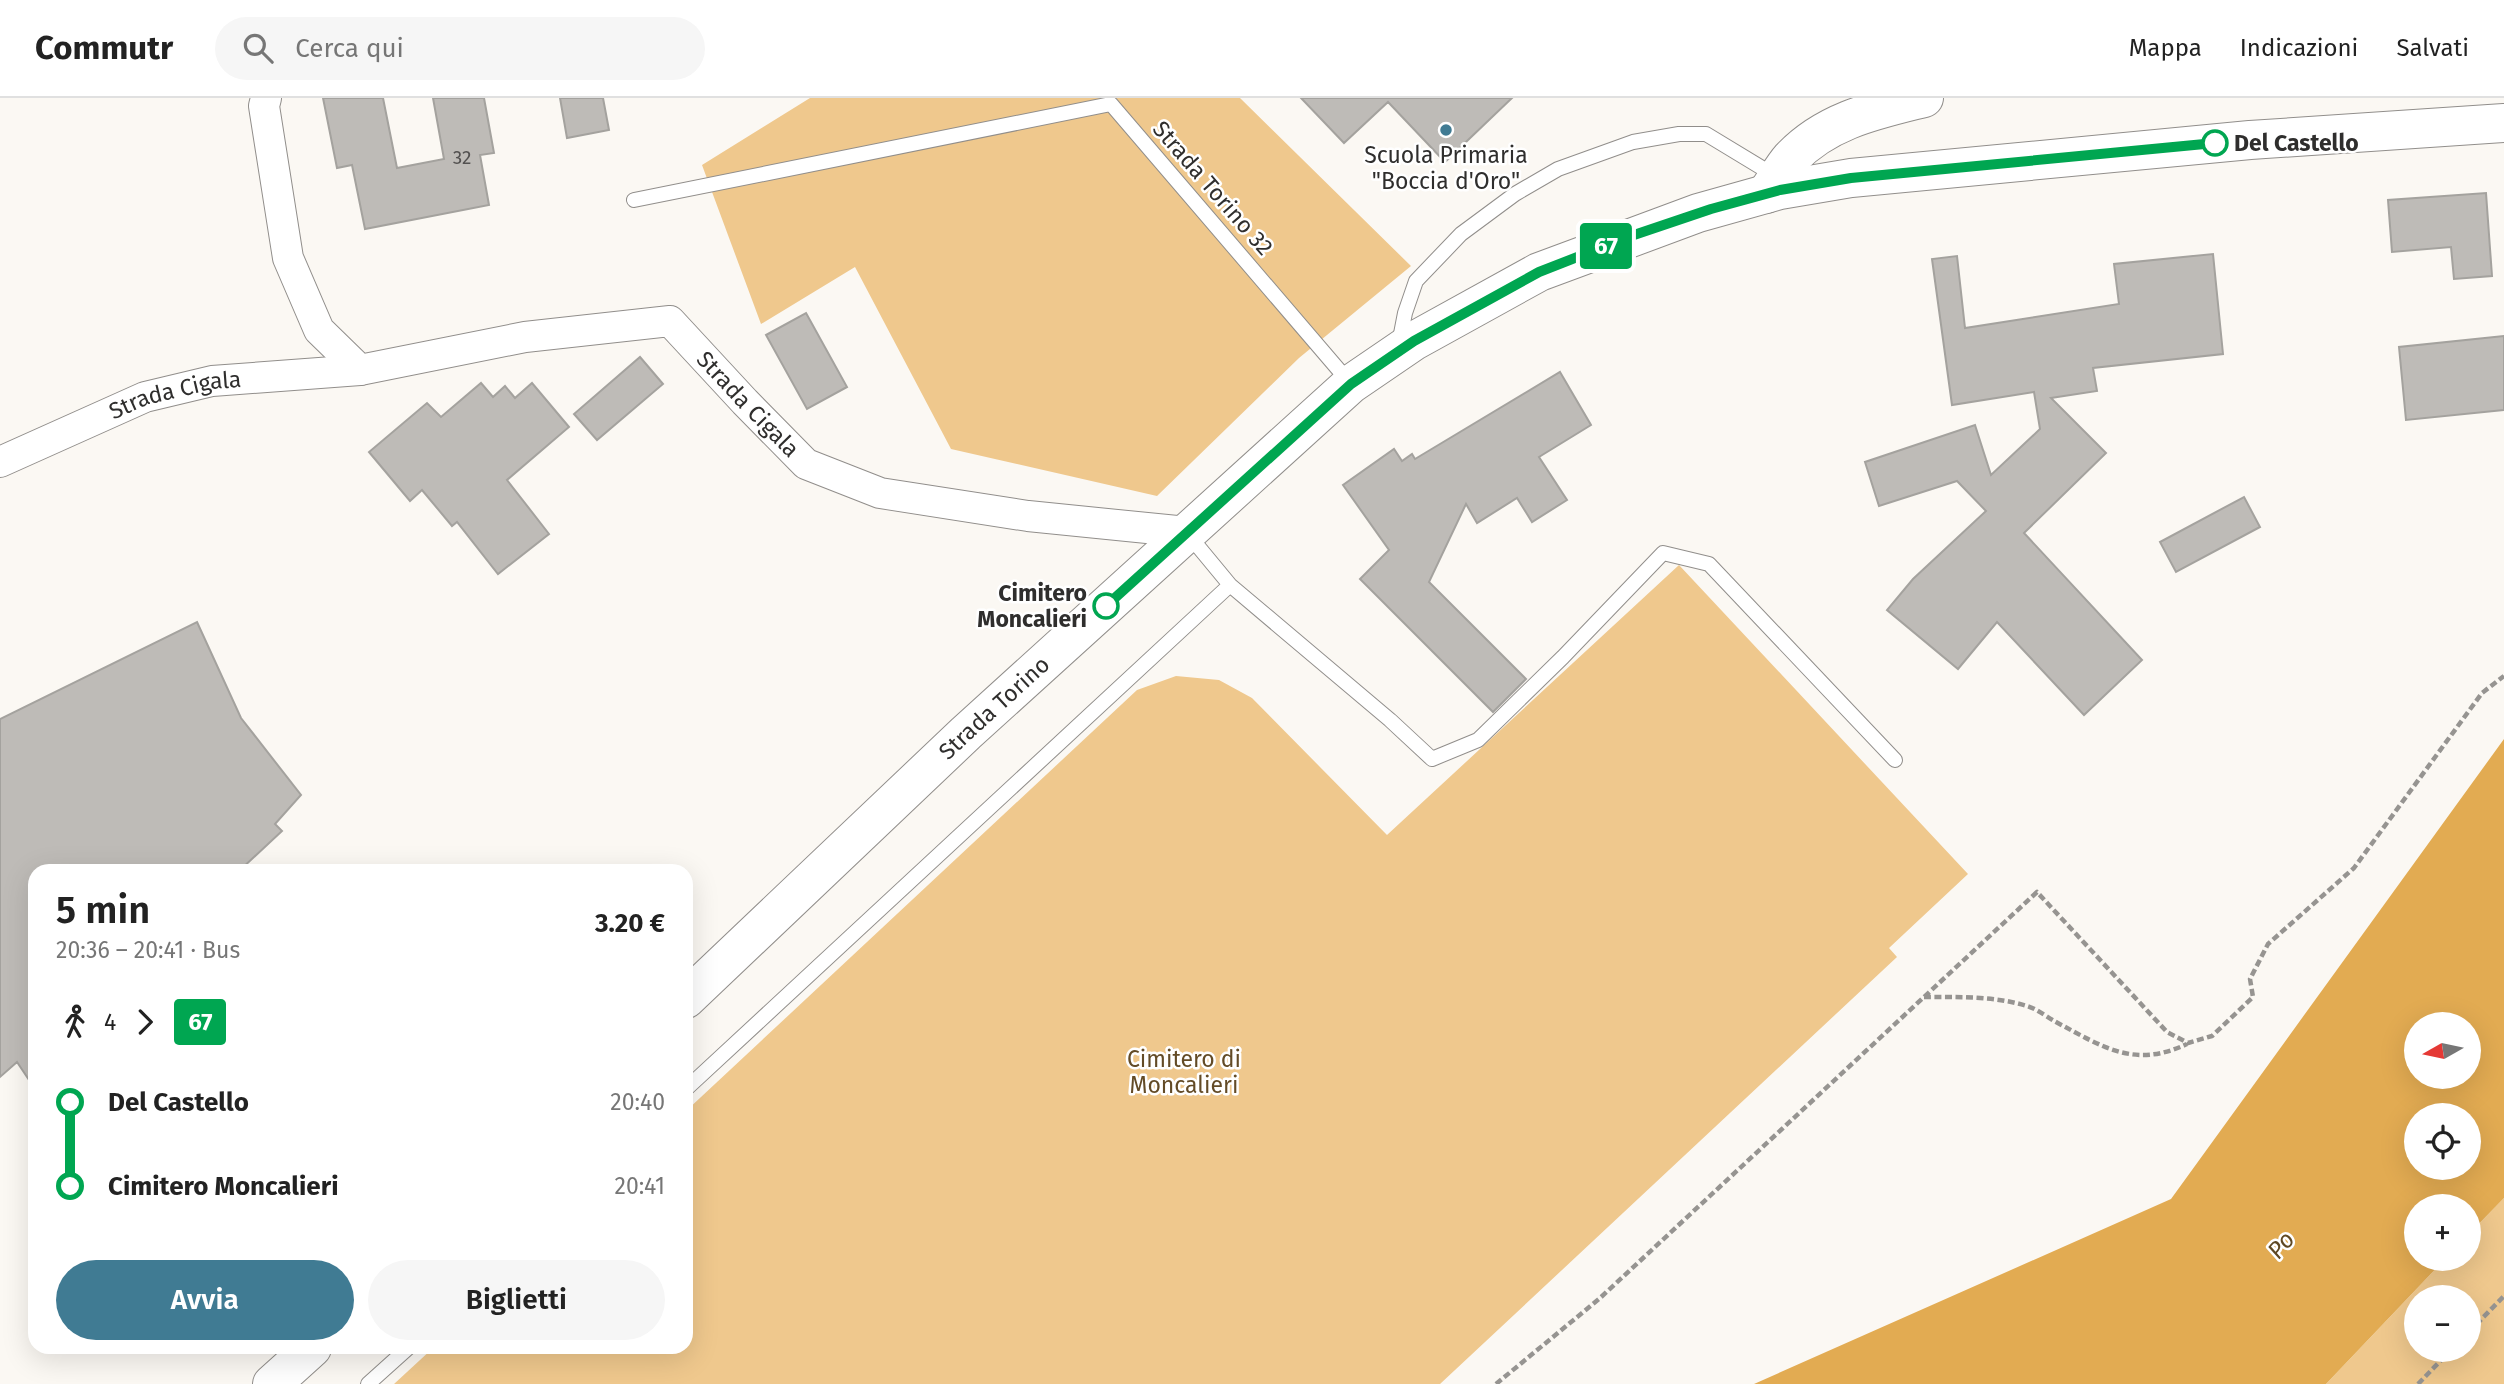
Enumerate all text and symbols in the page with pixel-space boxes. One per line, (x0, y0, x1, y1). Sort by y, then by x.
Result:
search box (215, 17, 705, 80)
text: Commutr (35, 28, 173, 68)
icon: search (239, 29, 277, 67)
text: Cerca qui (295, 33, 404, 64)
text: Mappa (2129, 34, 2202, 62)
text: Indicazioni (2240, 34, 2358, 62)
text: Salvati (2396, 34, 2469, 62)
street label: Strada Torino 32 (1147, 115, 1279, 261)
marker: Scuola Primaria "Boccia d'Oro" (1438, 122, 1454, 138)
place label: Del Castello (2234, 129, 2359, 157)
marker: Del Castello (2202, 130, 2228, 156)
place label: Scuola Primaria "Boccia d'Oro" (1364, 141, 1528, 195)
house number: 32 (453, 146, 471, 169)
line badge: 67 (1574, 223, 1638, 269)
text: 67 (1594, 232, 1618, 260)
street label: Strada Cigala (691, 345, 805, 463)
street label: Strada Cigala (105, 365, 242, 425)
place label: Cimitero Moncalieri (977, 579, 1087, 633)
marker: Cimitero Moncalieri (1093, 593, 1119, 619)
street label: Strada Torino (933, 650, 1055, 765)
text: 5 min (56, 887, 150, 933)
text: 3.20 € (595, 908, 665, 939)
text: 20:36 – 20:41 · Bus (56, 936, 240, 964)
icon: walk (56, 1003, 94, 1041)
icon: forward (126, 1003, 164, 1041)
text: 4 (104, 1008, 116, 1036)
text: 67 (188, 1008, 212, 1036)
north arrow (2404, 1012, 2482, 1088)
map controls (2404, 1012, 2481, 1362)
park label: Cimitero di Moncalieri (1127, 1045, 1241, 1099)
text: Del Castello (108, 1087, 249, 1118)
text: 20:40 (610, 1088, 665, 1116)
button: locate (2404, 1103, 2481, 1180)
text: Cimitero Moncalieri (108, 1171, 338, 1202)
text: 20:41 (615, 1172, 665, 1200)
button: + (2404, 1194, 2481, 1271)
water label: Po (2262, 1226, 2300, 1264)
button: Avvia (56, 1260, 354, 1340)
button: Biglietti (368, 1260, 665, 1340)
button: − (2404, 1285, 2481, 1362)

